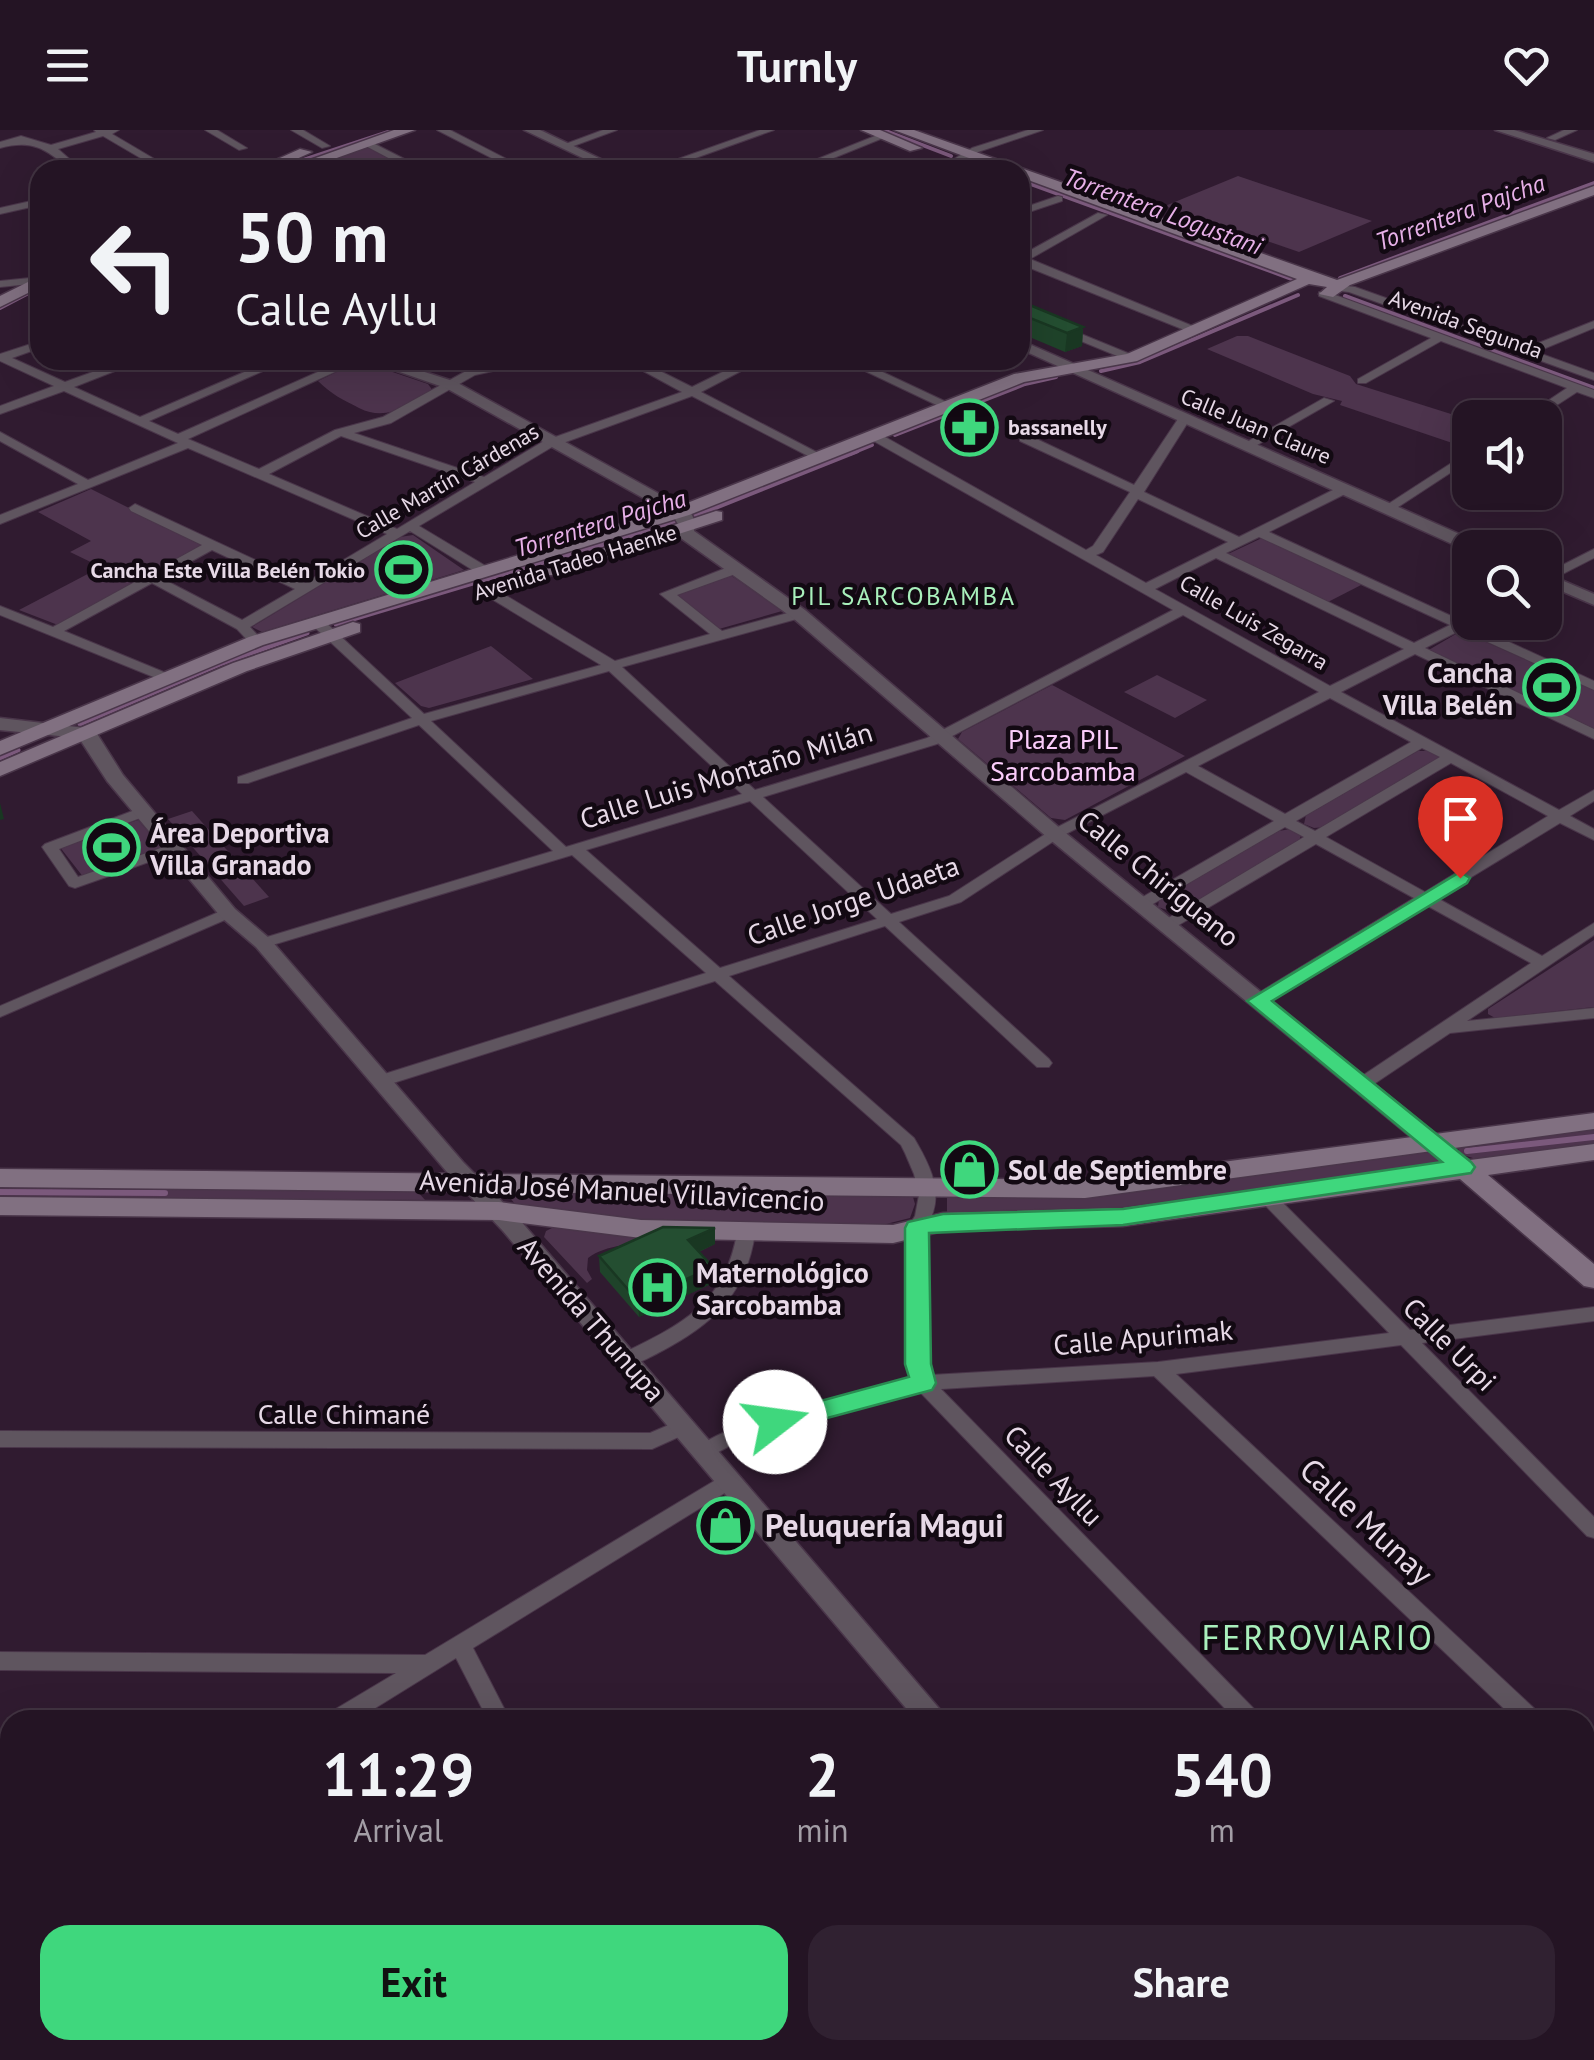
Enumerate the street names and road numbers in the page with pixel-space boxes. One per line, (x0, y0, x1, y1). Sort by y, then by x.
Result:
street label: Avenida Segunda (1385, 283, 1547, 365)
street label: Calle Juan Claure (1177, 382, 1335, 470)
street label: Calle Martín Cárdenas (350, 417, 544, 545)
street label: Avenida Tadeo Haenke (470, 518, 680, 606)
street label: Calle Luis Zegarra (1175, 568, 1333, 676)
street label: Calle Luis Montaño Milán (575, 713, 877, 837)
street label: Calle Chiriguano (1071, 801, 1247, 955)
street label: Calle Jorge Udaeta (742, 846, 964, 954)
street label: Avenida José Manuel Villavicencio (419, 1161, 825, 1219)
street label: Avenida Thunupa (510, 1229, 674, 1409)
street label: Calle Urpi (1395, 1289, 1505, 1399)
street label: Calle Apurimak (1052, 1311, 1235, 1363)
street label: Calle Chimané (258, 1395, 430, 1432)
street label: Calle Ayllu (997, 1417, 1111, 1533)
street label: Calle Munay (1291, 1448, 1443, 1594)

